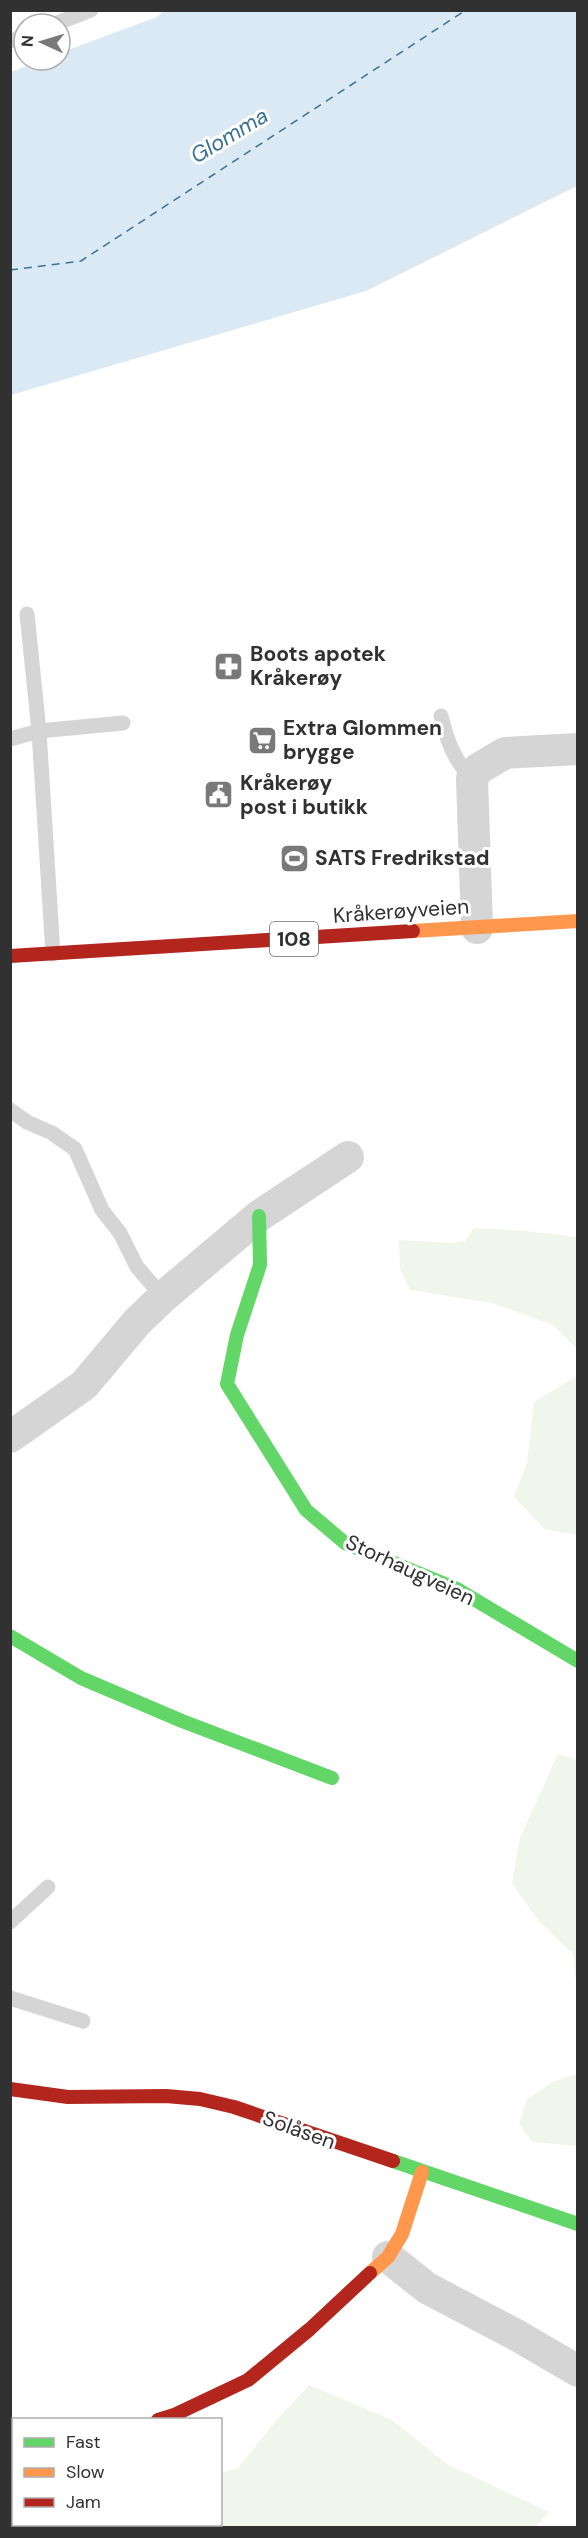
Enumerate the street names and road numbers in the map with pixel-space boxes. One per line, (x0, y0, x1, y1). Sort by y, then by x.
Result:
street label: Kråkerøyveien (332, 892, 470, 930)
road number: 108 (270, 922, 318, 956)
street label: Storhaugveien (341, 1528, 479, 1612)
street label: Solåsen (259, 2104, 339, 2156)

